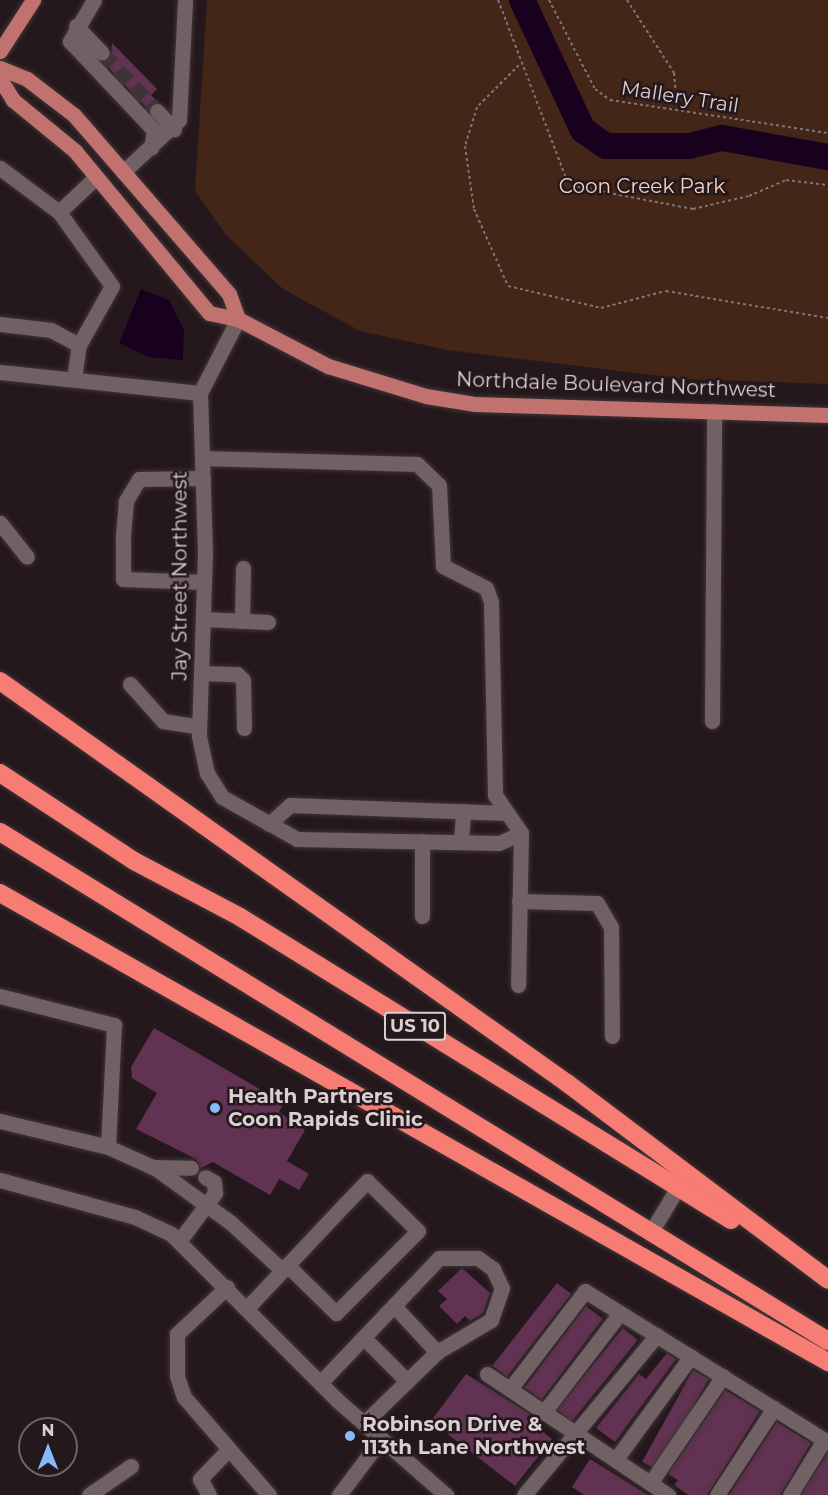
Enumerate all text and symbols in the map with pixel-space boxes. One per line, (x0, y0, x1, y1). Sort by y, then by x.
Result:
street label: Mallery Trail (620, 76, 740, 118)
park label: Coon Creek Park (559, 174, 725, 198)
street label: Northdale Boulevard Northwest (456, 367, 776, 403)
street label: Jay Street Northwest (168, 471, 192, 681)
road number: US 10 (384, 1011, 446, 1041)
place label: Health Partners Coon Rapids Clinic (228, 1084, 423, 1131)
marker: Health Partners Coon Rapids Clinic (206, 1099, 224, 1117)
place label: Robinson Drive & 113th Lane Northwest (362, 1412, 585, 1459)
north arrow (18, 1417, 78, 1477)
text: N (42, 1421, 54, 1440)
marker: Robinson Drive & 113th Lane Northwest (343, 1429, 357, 1443)

